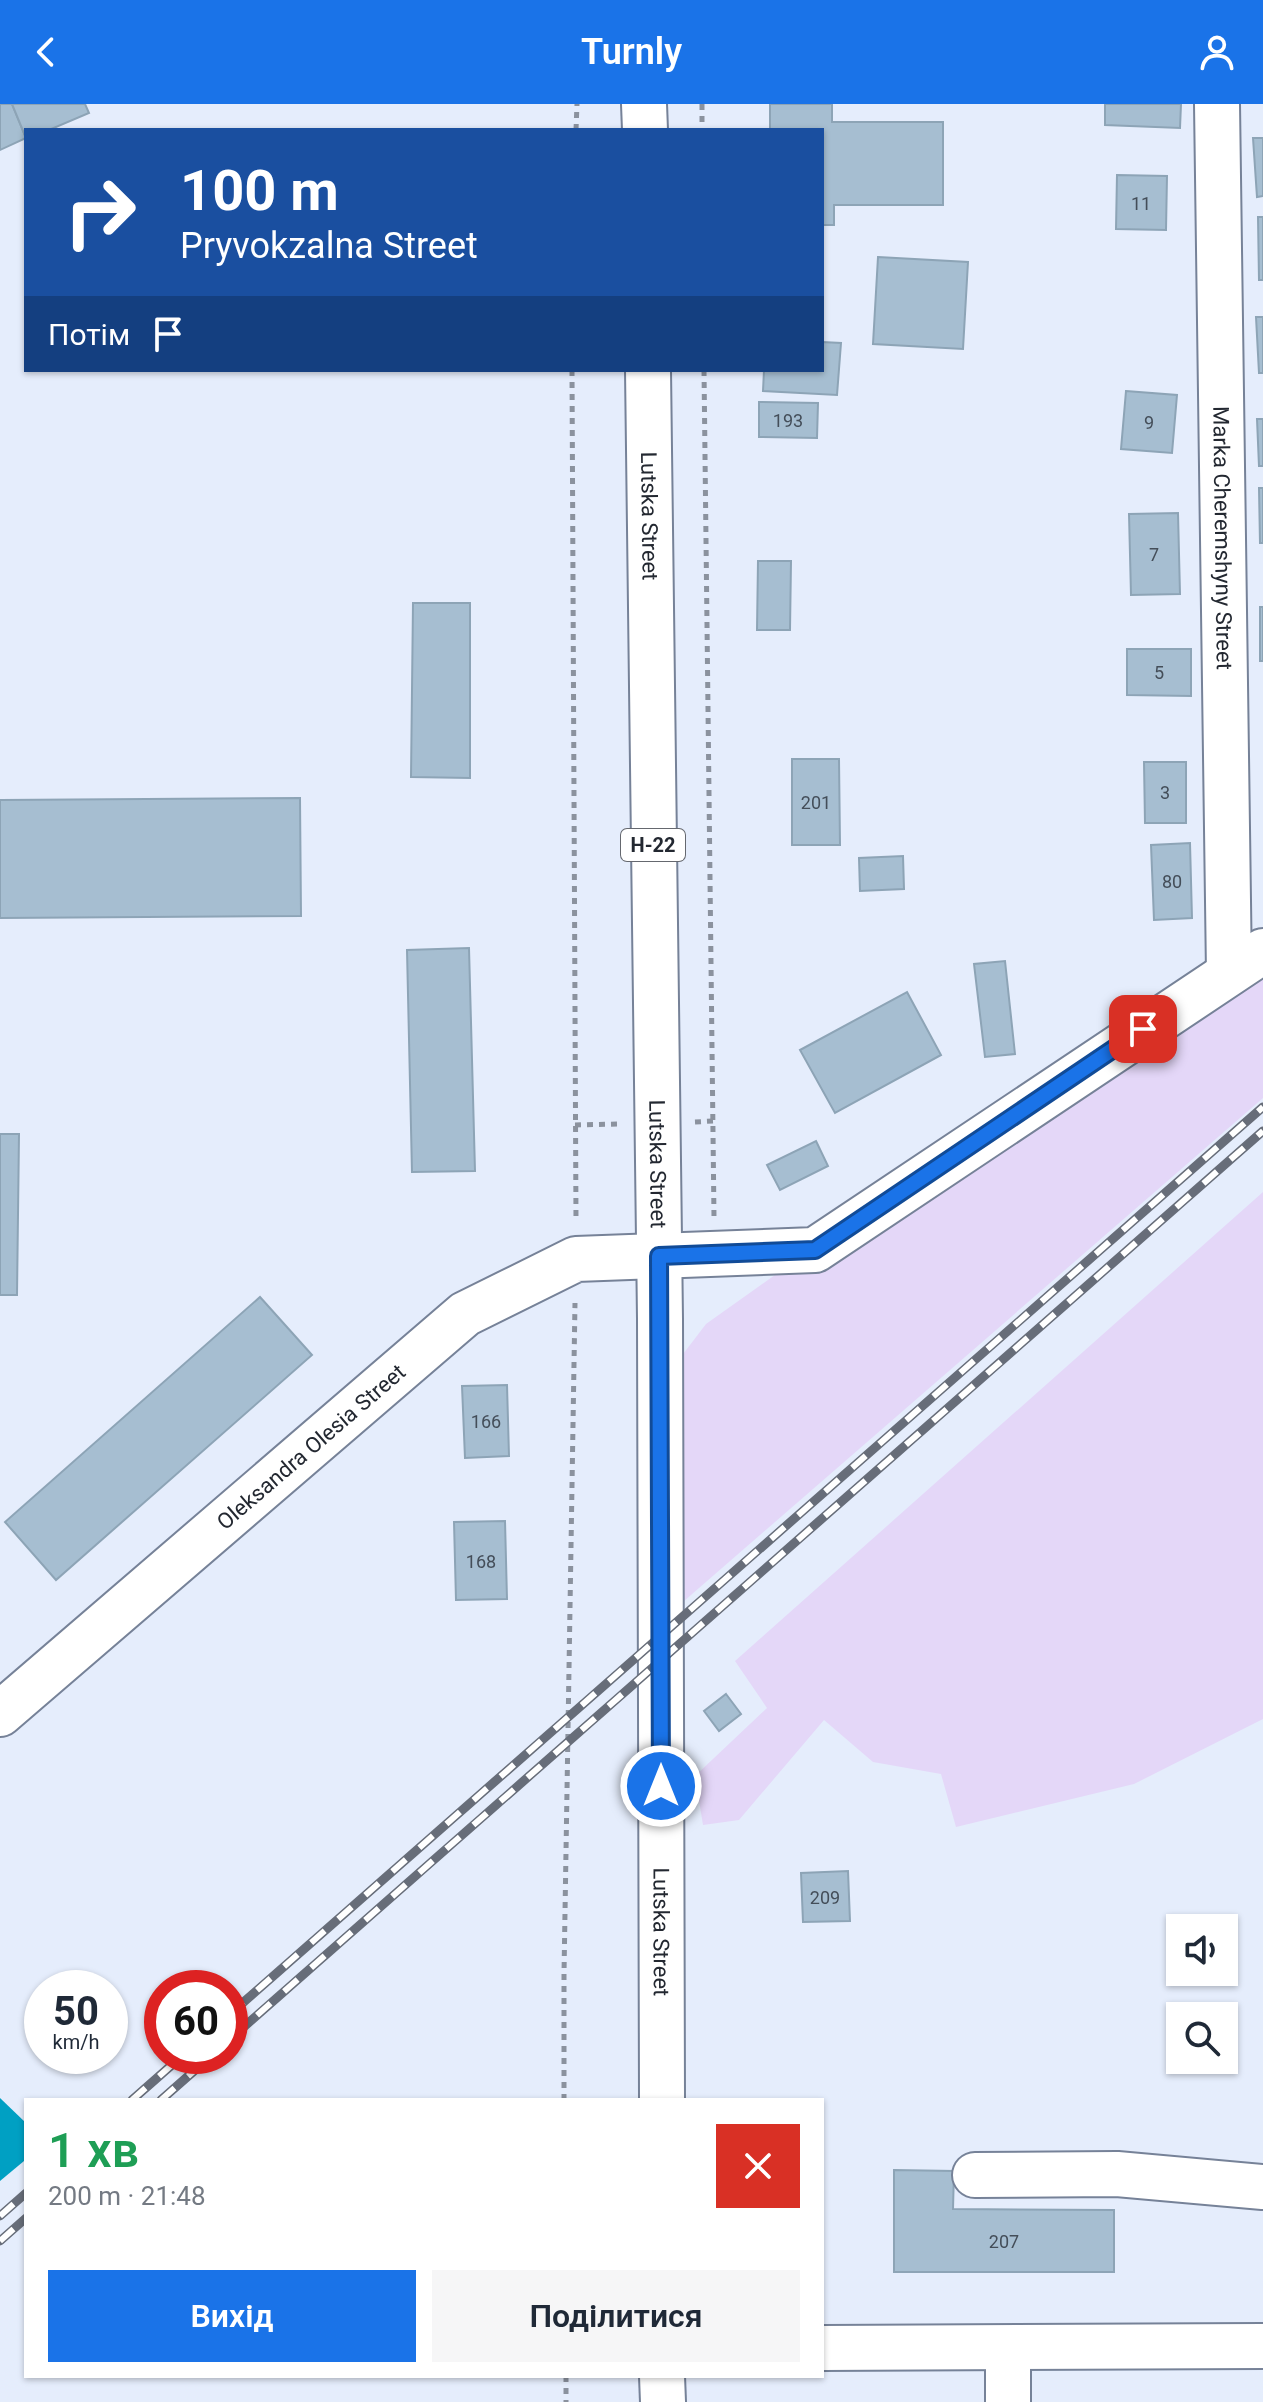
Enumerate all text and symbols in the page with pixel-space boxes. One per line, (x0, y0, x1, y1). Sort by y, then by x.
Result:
icon: back (24, 30, 68, 74)
icon: person (1195, 30, 1239, 74)
text: Turnly (581, 31, 682, 73)
text: 100 m (180, 158, 339, 224)
icon: right (48, 160, 152, 264)
house number: 11 (1131, 193, 1151, 214)
text: Pryvokzalna Street (180, 225, 478, 267)
icon: arrive (146, 312, 190, 356)
text: Потім (48, 317, 130, 352)
street label: Marka Cheremshyny Street (1209, 406, 1237, 670)
house number: 193 (773, 410, 803, 431)
house number: 9 (1144, 412, 1154, 433)
street label: Lutska Street (637, 451, 663, 581)
house number: 7 (1149, 544, 1159, 565)
house number: 5 (1154, 662, 1164, 683)
house number: 3 (1160, 782, 1170, 803)
house number: 201 (801, 792, 831, 813)
road number: Н-22 (621, 829, 685, 861)
house number: 80 (1162, 871, 1182, 892)
pin (1109, 995, 1177, 1063)
icon: arrive (1121, 1007, 1165, 1051)
street label: Lutska Street (645, 1099, 671, 1228)
street label: Oleksandra Olesia Street (212, 1359, 410, 1534)
house number: 166 (471, 1411, 501, 1432)
house number: 168 (466, 1551, 496, 1572)
position arrow (619, 1744, 703, 1828)
street label: Lutska Street (649, 1868, 674, 1996)
house number: 209 (810, 1887, 840, 1908)
map controls (1166, 1914, 1238, 2074)
button: sound (1166, 1914, 1238, 1986)
speed limit sign: 60 (144, 1970, 248, 2074)
text: 50 (53, 1988, 99, 2035)
button: search (1166, 2002, 1238, 2074)
text: km/h (53, 2030, 99, 2054)
text: 1 хв (48, 2122, 139, 2179)
button: close (716, 2124, 800, 2208)
text: 200 m · 21:48 (48, 2181, 206, 2211)
house number: 207 (989, 2231, 1019, 2252)
button: Вихід (48, 2270, 416, 2362)
button: Поділитися (432, 2270, 800, 2362)

